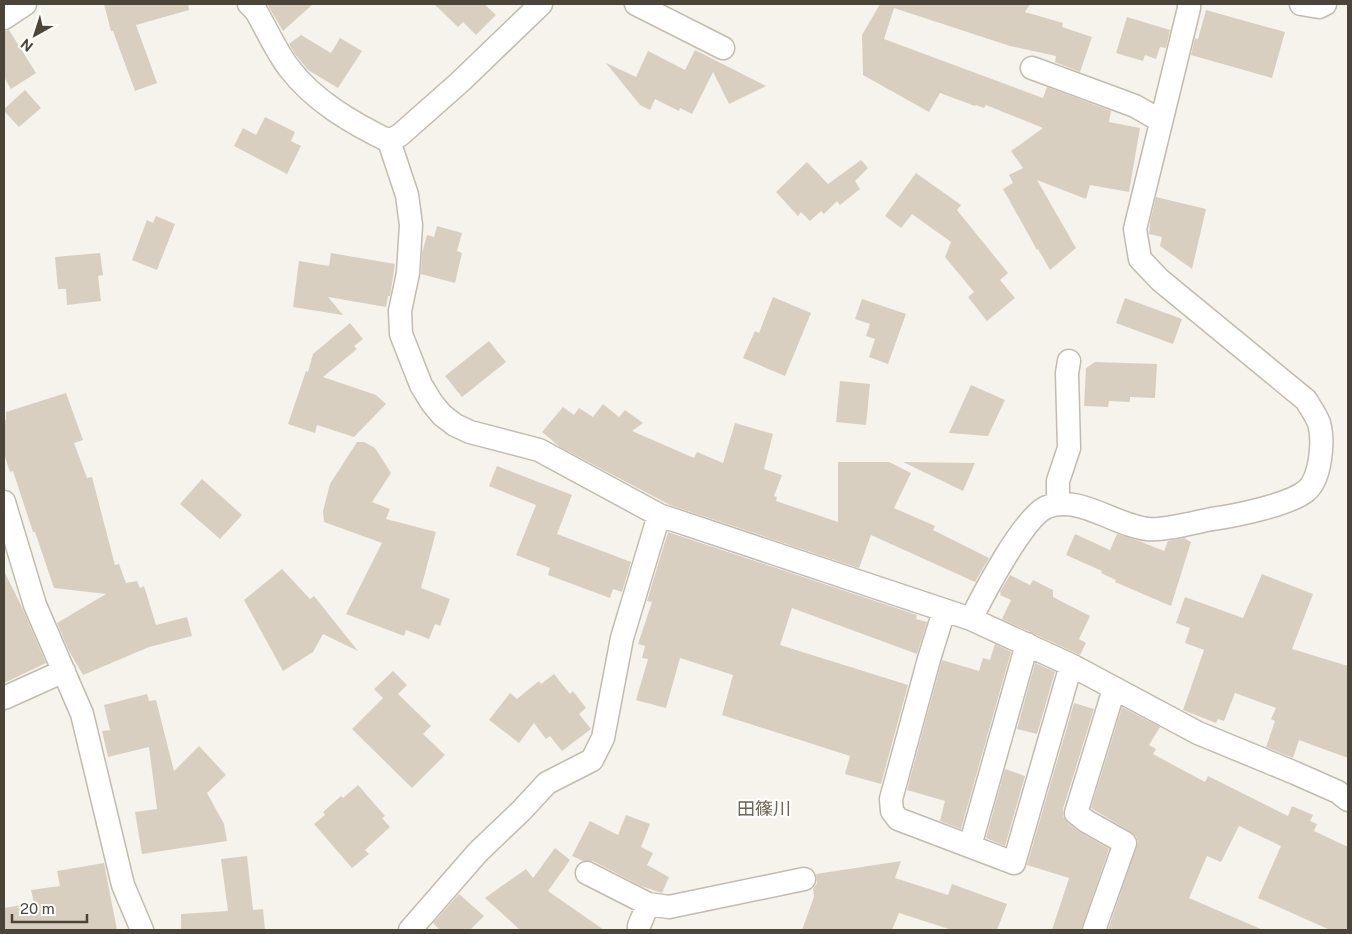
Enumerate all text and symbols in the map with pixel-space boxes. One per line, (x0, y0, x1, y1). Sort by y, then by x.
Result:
north arrow (10, 10, 60, 60)
text: N (18, 35, 36, 55)
district label: 田篠川 (737, 798, 791, 819)
scale bar (12, 892, 88, 924)
text: 20 m (20, 900, 55, 917)

